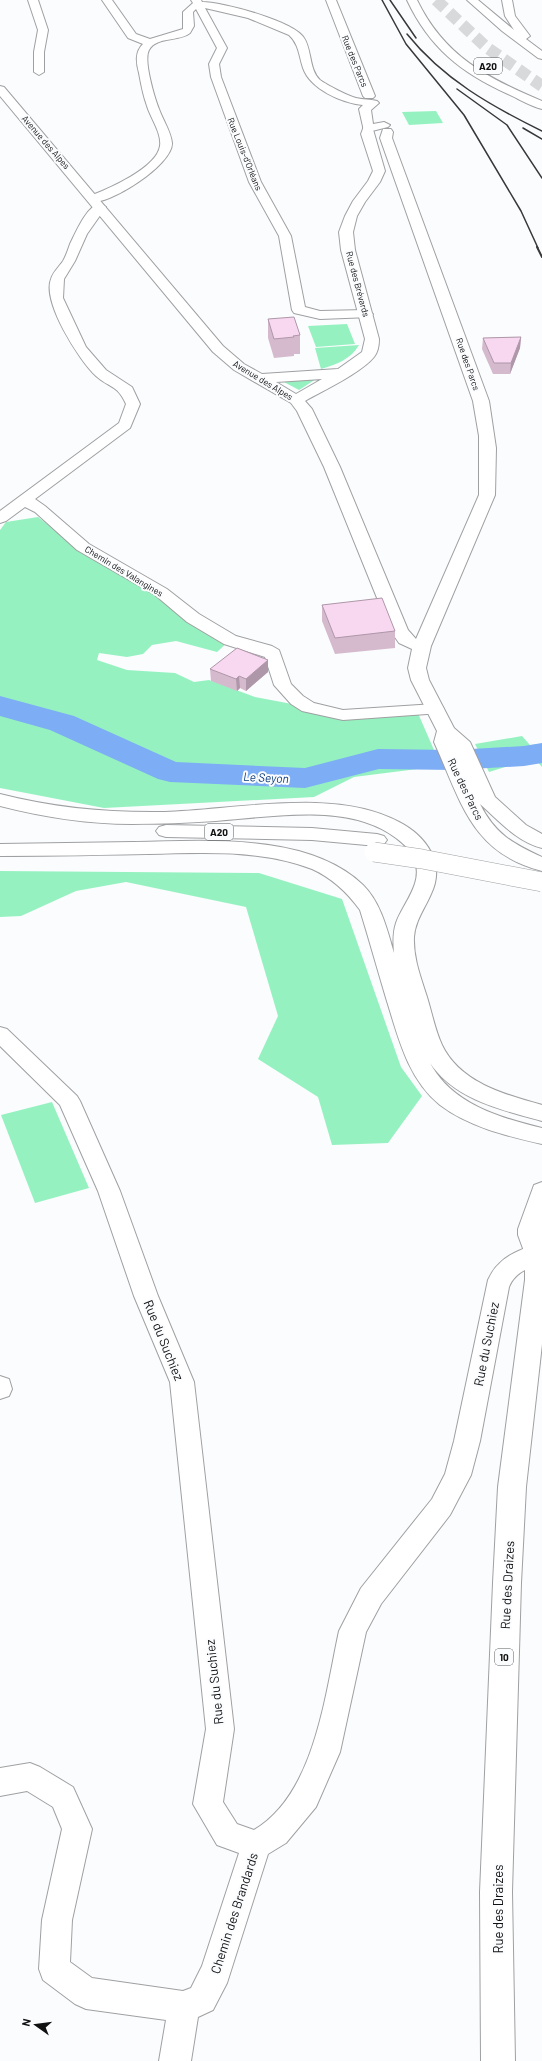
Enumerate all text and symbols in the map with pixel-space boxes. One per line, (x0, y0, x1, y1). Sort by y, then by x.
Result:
street label: Rue des Parcs (340, 34, 370, 88)
road number: A20 (474, 58, 502, 74)
street label: Avenue des Alpes (20, 113, 72, 171)
street label: Rue Louis-d'Orléans (225, 116, 265, 192)
street label: Rue des Brévards (344, 250, 372, 318)
street label: Rue des Parcs (454, 336, 482, 392)
street label: Avenue des Alpes (231, 358, 295, 402)
street label: Chemin des Valangines (83, 543, 165, 599)
street label: Rue des Parcs (445, 756, 487, 822)
water label: Le Seyon (243, 769, 289, 785)
road number: A20 (205, 824, 233, 840)
street label: Rue du Suchiez (141, 1297, 188, 1383)
street label: Rue du Suchiez (470, 1300, 502, 1387)
street label: Rue des Draizes (497, 1540, 517, 1630)
street label: Rue du Suchiez (202, 1638, 226, 1725)
road number: 10 (495, 1649, 513, 1665)
street label: Chemin des Brandards (207, 1850, 261, 1976)
street label: Rue des Draizes (490, 1865, 506, 1953)
north arrow (16, 2005, 56, 2045)
text: N (19, 2017, 33, 2028)

